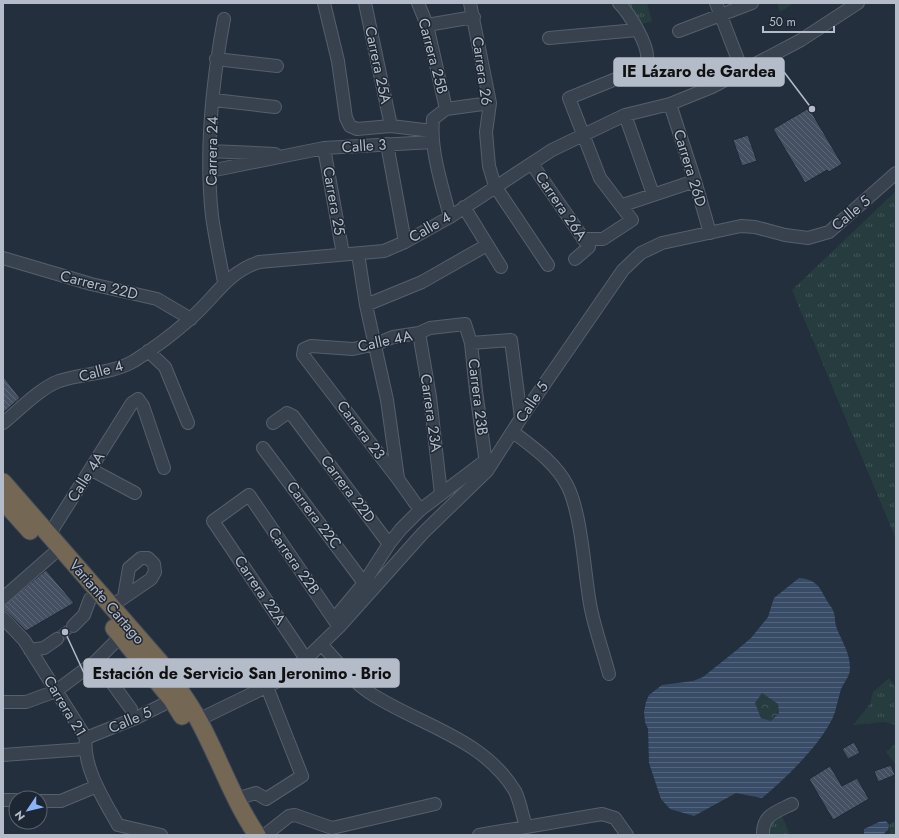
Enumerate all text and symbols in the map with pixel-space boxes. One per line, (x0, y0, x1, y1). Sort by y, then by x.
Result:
scale bar (763, 8, 834, 34)
text: 50 m (769, 13, 796, 31)
street label: Carrera 25B (412, 16, 454, 96)
street label: Carrera 25A (359, 24, 397, 106)
street label: Carrera 26 (466, 35, 498, 107)
callout: IE Lázaro de Gardea (614, 58, 784, 86)
text: IE Lázaro de Gardea (622, 60, 776, 83)
street label: Carrera 24 (200, 116, 224, 186)
street label: Carrera 26D (668, 127, 712, 209)
street label: Calle 3 (341, 133, 387, 159)
street label: Carrera 25 (317, 165, 351, 237)
street label: Carrera 26A (530, 167, 592, 245)
street label: Calle 5 (827, 190, 875, 236)
street label: Calle 4 (405, 206, 455, 248)
street label: Carrera 22D (58, 265, 140, 305)
street label: Calle 4A (356, 324, 414, 358)
street label: Calle 4 (76, 354, 126, 387)
street label: Carrera 23B (462, 357, 494, 437)
street label: Carrera 23A (415, 373, 447, 454)
street label: Calle 5 (510, 377, 554, 427)
street label: Carrera 23 (331, 396, 391, 464)
street label: Calle 4A (62, 448, 110, 506)
street label: Carrera 22D (315, 451, 381, 527)
street label: Carrera 22C (281, 477, 347, 553)
street label: Carrera 22B (263, 523, 325, 599)
street label: Carrera 22A (229, 551, 291, 629)
street label: Variante Cartago (64, 555, 150, 649)
callout: Estación de Servicio San Jeronimo - Brio (84, 659, 399, 687)
text: Estación de Servicio San Jeronimo - Brio (92, 662, 392, 685)
street label: Carrera 21 (38, 671, 92, 741)
street label: Calle 5 (105, 701, 155, 739)
north arrow (8, 790, 48, 830)
text: N (11, 808, 29, 824)

